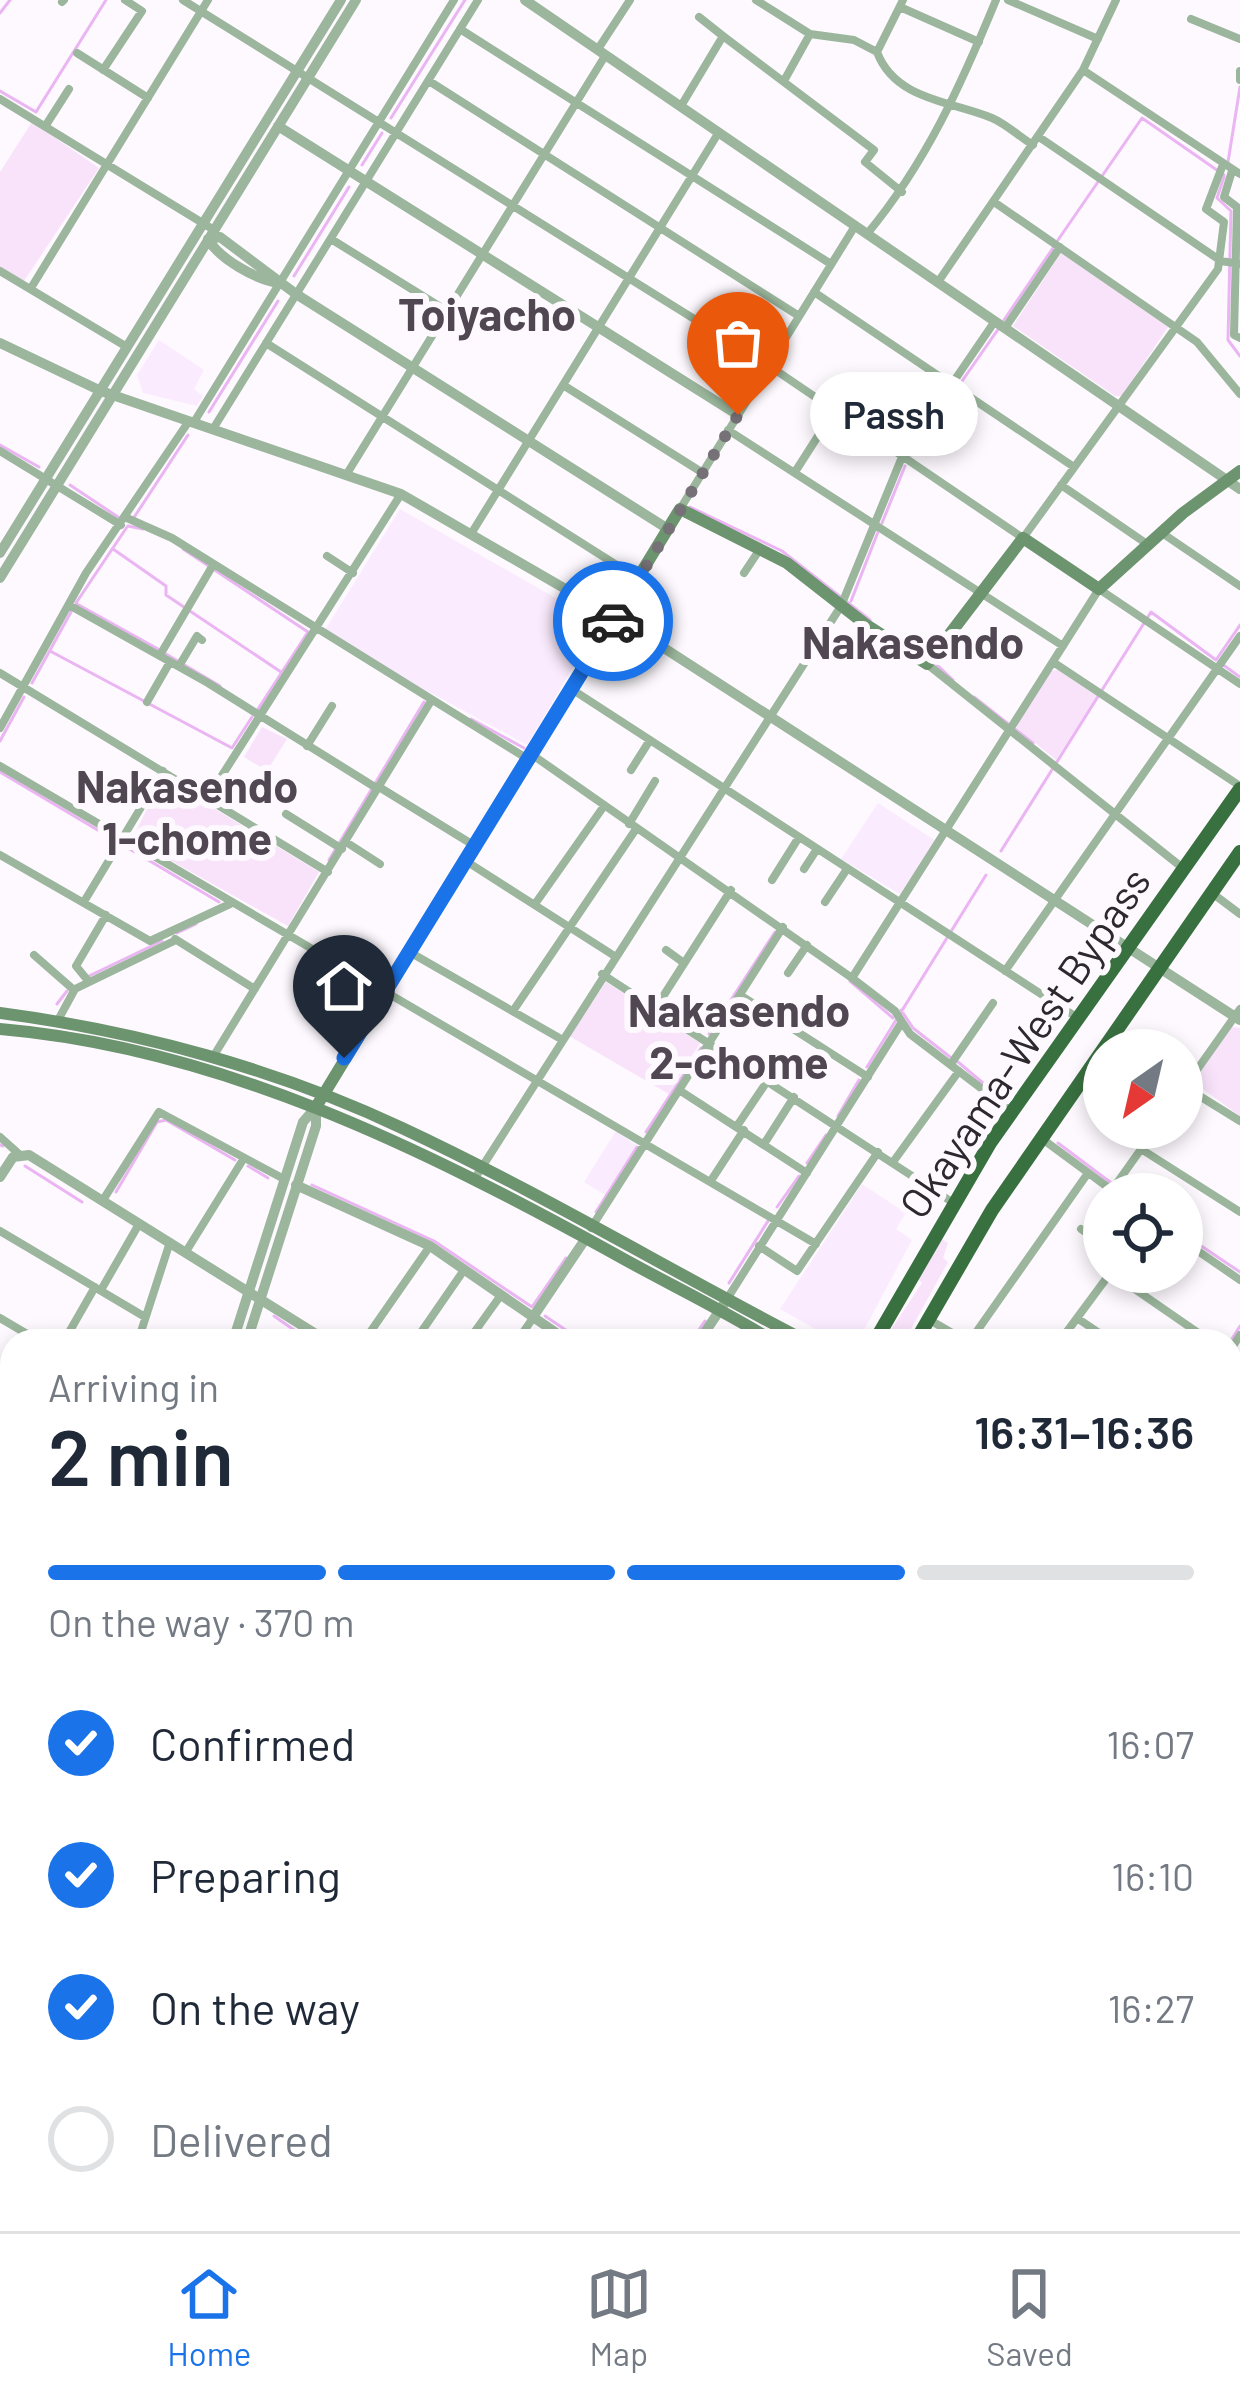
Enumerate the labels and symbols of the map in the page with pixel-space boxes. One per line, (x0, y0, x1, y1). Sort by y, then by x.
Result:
district label: Toiyacho (398, 286, 576, 341)
pin (687, 292, 789, 415)
callout: Passh (810, 373, 978, 457)
courier (553, 561, 673, 681)
district label: Nakasendo (802, 614, 1024, 668)
district label: Nakasendo 1-chome (76, 758, 298, 864)
street label: Okayama-West Bypass (888, 857, 1160, 1227)
pin (293, 935, 395, 1058)
district label: Nakasendo 2-chome (628, 982, 850, 1088)
north arrow (1083, 1029, 1203, 1149)

